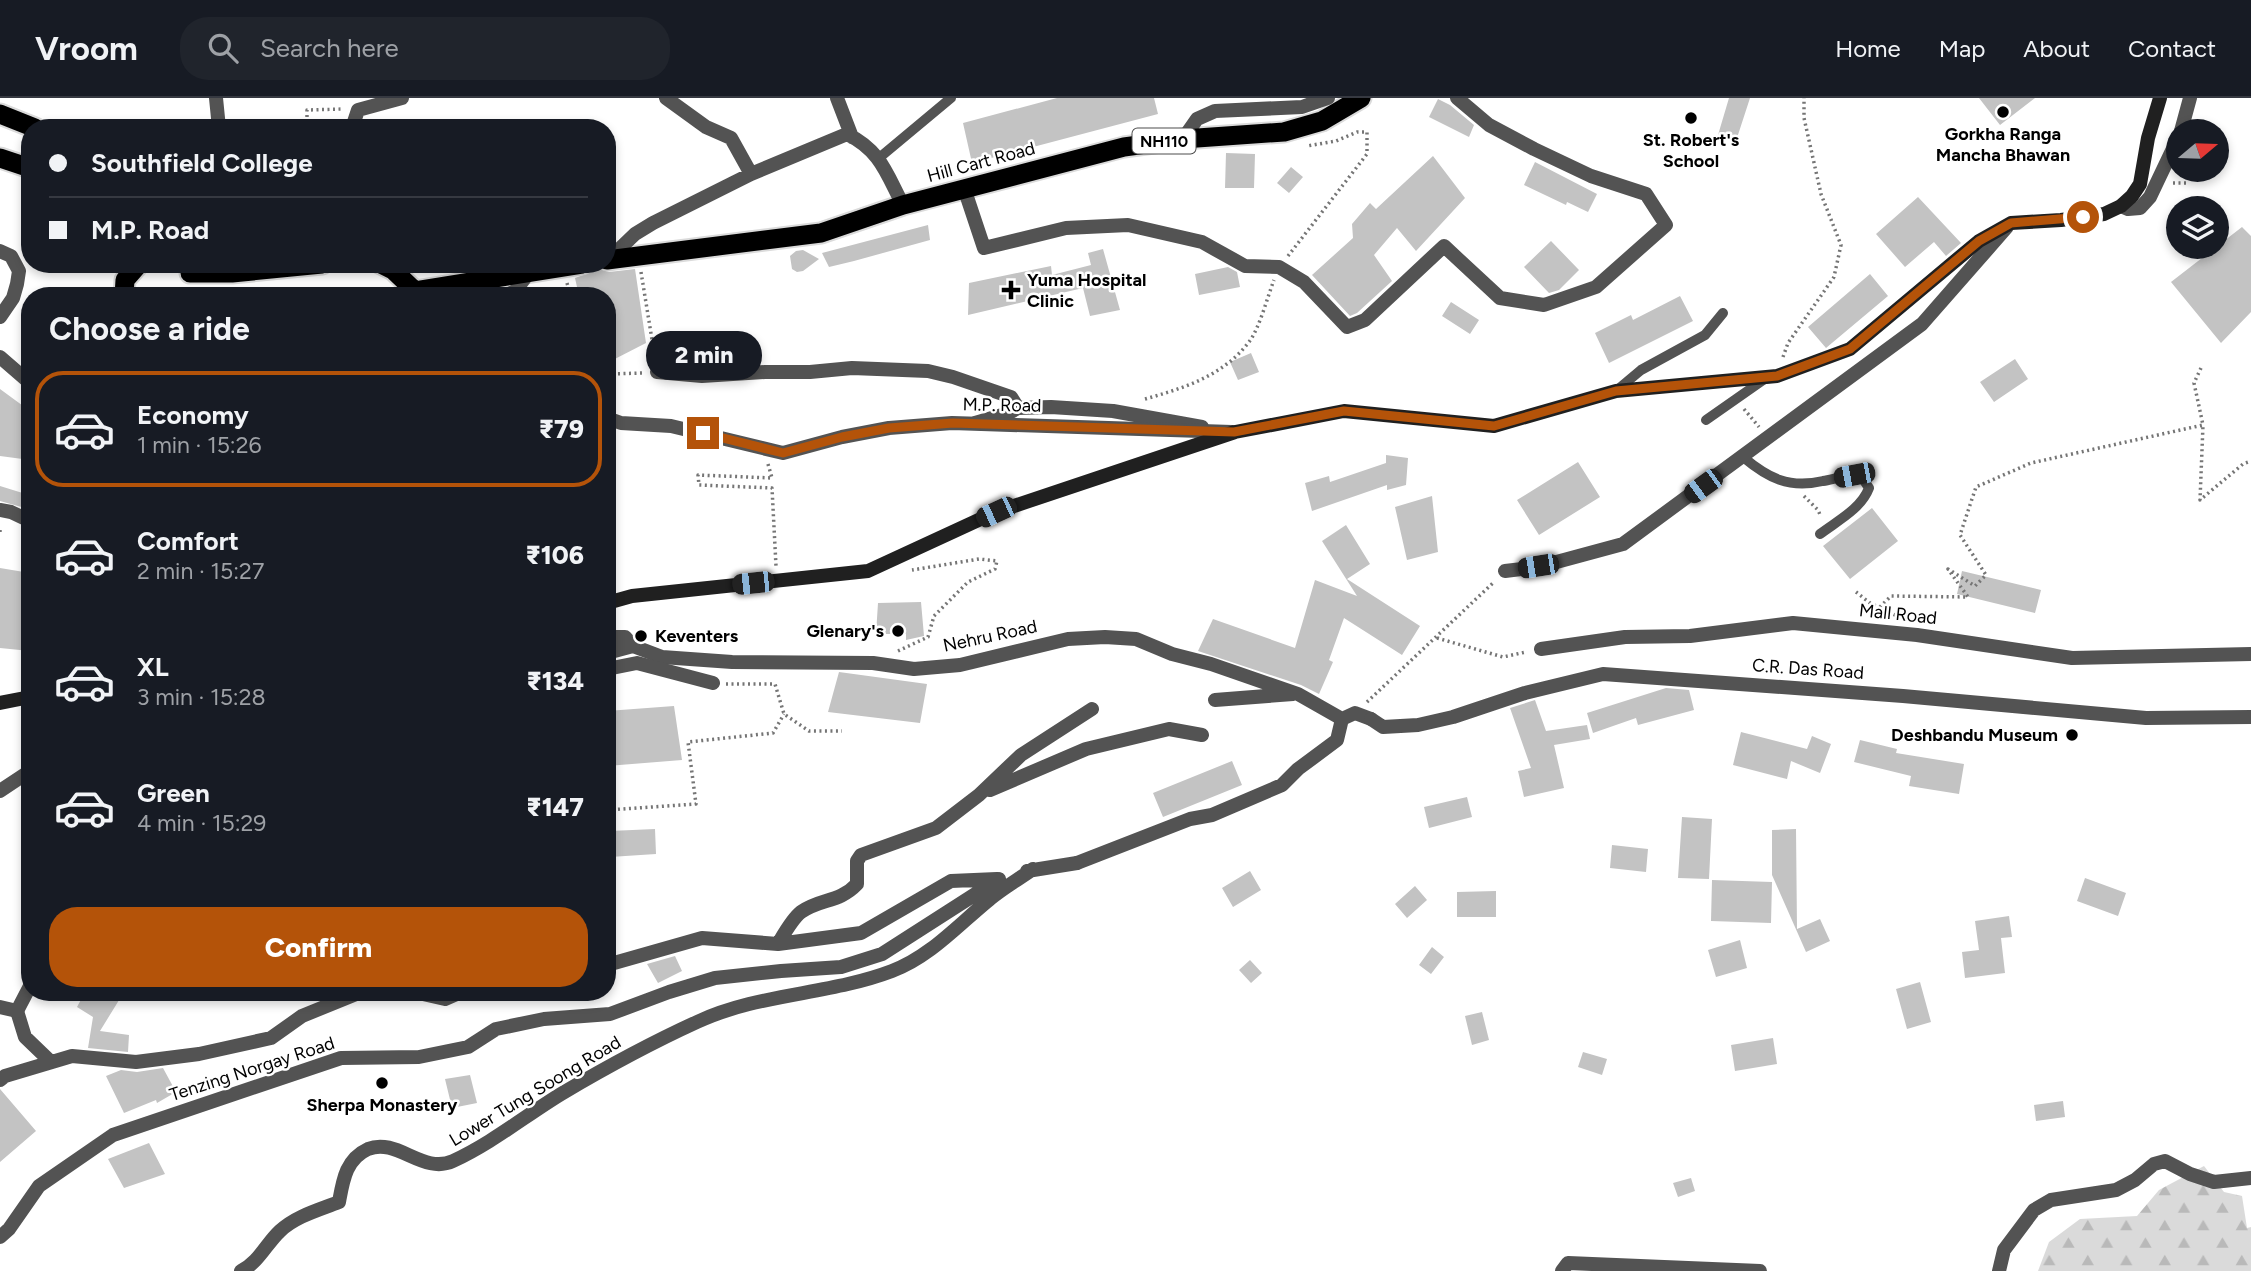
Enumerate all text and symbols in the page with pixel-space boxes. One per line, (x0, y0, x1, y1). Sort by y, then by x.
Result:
search box (180, 17, 670, 80)
text: Vroom (35, 29, 138, 68)
icon: search (204, 29, 242, 67)
text: Search here (260, 32, 399, 64)
text: Home (1835, 34, 1901, 63)
text: Map (1939, 34, 1985, 63)
text: About (2023, 34, 2090, 63)
text: Contact (2128, 34, 2216, 63)
marker: Gorkha Ranga Mancha Bhawan (1995, 104, 2011, 120)
marker: St. Robert's School (1683, 110, 1699, 126)
north arrow (2166, 119, 2230, 182)
map controls (2166, 119, 2229, 259)
place label: Gorkha Ranga Mancha Bhawan (1936, 123, 2070, 166)
road number: NH110 (1132, 129, 1196, 154)
place label: St. Robert's School (1643, 129, 1740, 172)
street label: Hill Cart Road (925, 137, 1037, 187)
text: Southfield College (91, 147, 313, 179)
button: layers (2166, 196, 2229, 259)
route start (2067, 201, 2099, 233)
text: M.P. Road (91, 214, 209, 246)
place label: Yuma Hospital Clinic (1027, 269, 1147, 312)
marker: Yuma Hospital Clinic (1001, 280, 1021, 300)
text: Choose a ride (49, 310, 250, 348)
callout: 2 min (645, 331, 761, 380)
text: 2 min (675, 341, 733, 369)
street label: M.P. Road (962, 393, 1042, 417)
icon: car (53, 398, 116, 461)
text: Economy (137, 399, 249, 431)
text: ₹79 (539, 413, 584, 445)
route end (687, 417, 719, 449)
text: 1 min · 15:26 (137, 431, 262, 459)
car (1832, 461, 1877, 489)
car (1680, 465, 1727, 507)
car (973, 494, 1020, 530)
icon: car (53, 524, 116, 587)
text: Comfort (137, 525, 239, 557)
text: ₹106 (525, 539, 584, 571)
car (1516, 552, 1561, 580)
text: 2 min · 15:27 (137, 557, 264, 585)
car (732, 570, 775, 596)
street label: Mall Road (1858, 599, 1938, 629)
street label: Nehru Road (941, 615, 1039, 657)
place label: Glenary's (806, 620, 885, 642)
marker: Glenary's (890, 623, 906, 639)
place label: Keventers (655, 625, 739, 647)
marker: Keventers (633, 628, 649, 644)
icon: car (53, 650, 116, 713)
text: XL (137, 651, 169, 683)
street label: C.R. Das Road (1751, 654, 1865, 684)
text: ₹134 (526, 665, 584, 697)
text: 3 min · 15:28 (137, 683, 266, 711)
place label: Deshbandu Museum (1891, 724, 2058, 746)
marker: Deshbandu Museum (2064, 727, 2080, 743)
icon: car (53, 776, 116, 839)
text: Green (137, 777, 210, 809)
text: ₹147 (526, 791, 584, 823)
text: 4 min · 15:29 (137, 809, 266, 837)
button: Confirm (49, 907, 588, 987)
street label: Lower Tung Soong Road (445, 1031, 625, 1151)
street label: Tenzing Norgay Road (167, 1032, 337, 1106)
marker: Sherpa Monastery (374, 1075, 390, 1091)
place label: Sherpa Monastery (306, 1094, 458, 1116)

